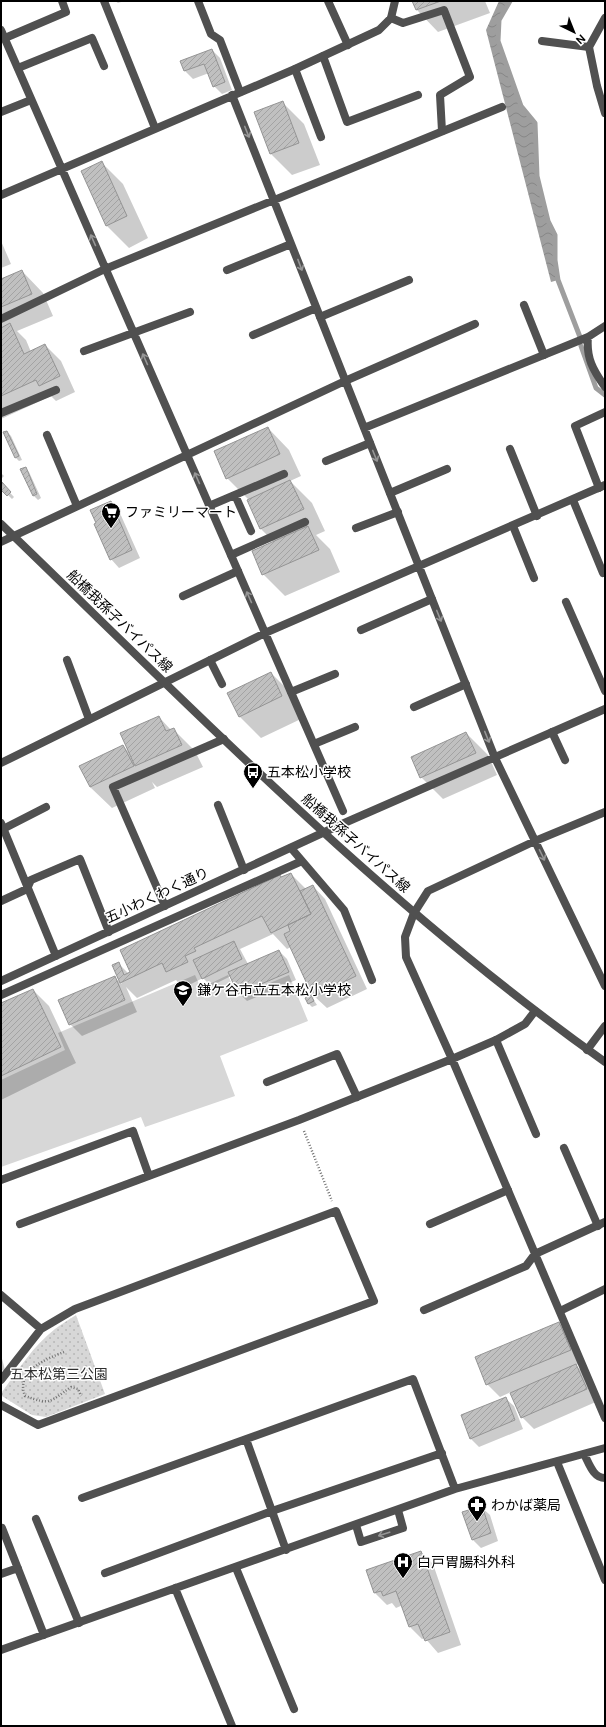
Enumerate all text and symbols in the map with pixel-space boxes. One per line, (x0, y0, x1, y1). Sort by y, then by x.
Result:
north arrow (554, 12, 594, 52)
text: N (573, 31, 589, 47)
one-way arrow (243, 125, 251, 137)
one-way arrow (88, 235, 96, 247)
one-way arrow (296, 259, 304, 271)
one-way arrow (141, 354, 148, 366)
one-way arrow (372, 450, 379, 462)
one-way arrow (193, 473, 200, 485)
supermarket icon: ファミリーマート (100, 501, 122, 529)
place label: ファミリーマート (125, 503, 237, 521)
street label: 船橋我孫子バイパス線 (63, 566, 177, 676)
one-way arrow (245, 592, 253, 604)
one-way arrow (436, 609, 443, 621)
one-way arrow (484, 730, 491, 742)
bus stop icon: 五本松小学校 (242, 761, 264, 789)
place label: 五本松小学校 (267, 763, 351, 781)
street label: 船橋我孫子バイパス線 (298, 790, 414, 896)
one-way arrow (539, 848, 546, 860)
street label: 五小わくわく通り (102, 863, 212, 927)
school or university icon: 鎌ケ谷市立五本松小学校 (172, 979, 194, 1007)
place label: 鎌ケ谷市立五本松小学校 (197, 981, 351, 999)
park label: 五本松第三公園 (10, 1365, 108, 1383)
pharmacy icon: わかば薬局 (466, 1494, 488, 1522)
place label: わかば薬局 (491, 1496, 561, 1514)
one-way arrow (378, 1531, 391, 1538)
hospital icon: 白戸胃腸科外科 (392, 1551, 414, 1579)
place label: 白戸胃腸科外科 (417, 1553, 515, 1571)

